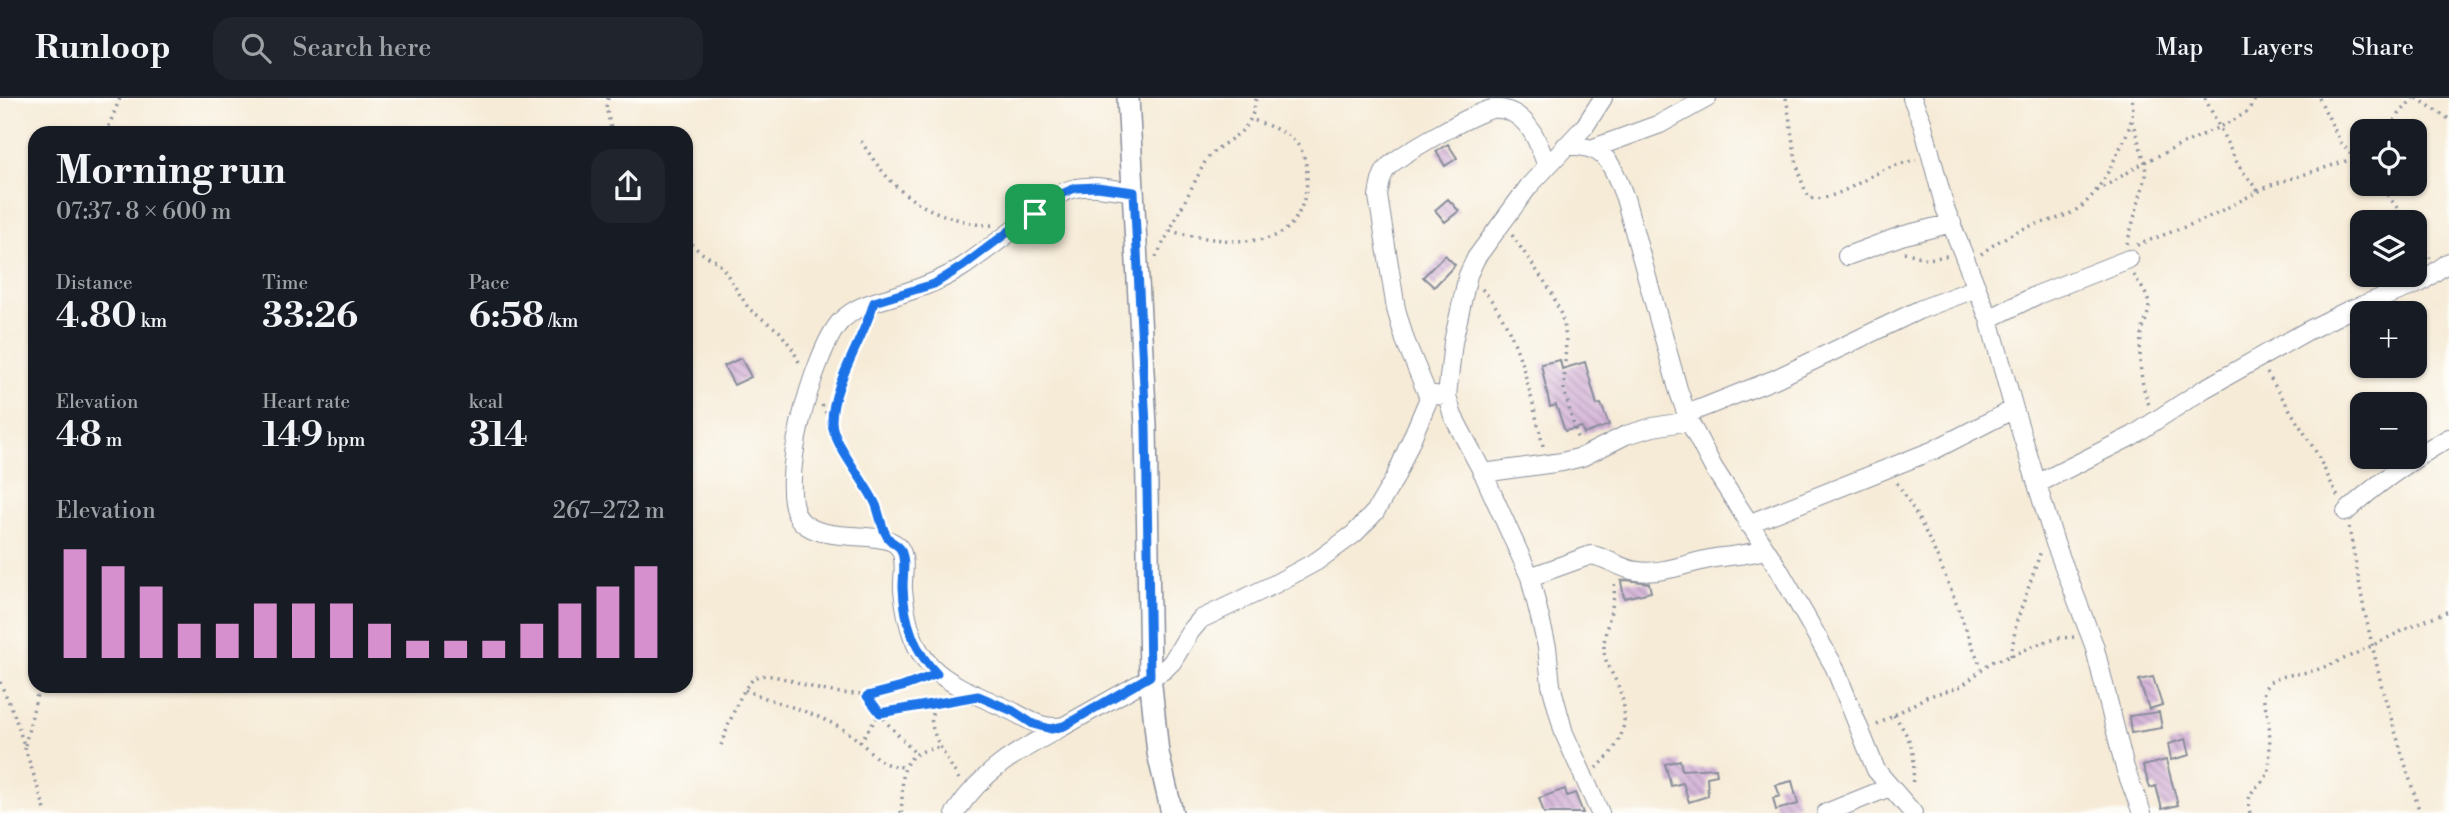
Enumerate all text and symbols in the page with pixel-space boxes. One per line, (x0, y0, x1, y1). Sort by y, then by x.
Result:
search box (213, 17, 703, 80)
text: Runloop (35, 28, 171, 69)
icon: search (237, 29, 275, 67)
text: Search here (293, 32, 431, 64)
text: Map (2156, 33, 2203, 63)
text: Layers (2241, 33, 2313, 63)
text: Share (2351, 33, 2414, 63)
map controls (2350, 119, 2427, 469)
button: locate (2350, 119, 2427, 196)
text: Morning run (56, 148, 286, 195)
button: share (591, 149, 665, 223)
pin (1005, 184, 1065, 244)
icon: arrive (1016, 195, 1054, 233)
text: 07:37 · 8 × 600 m (56, 198, 231, 226)
button: layers (2350, 210, 2427, 287)
text: Distance (56, 271, 133, 295)
text: Time (262, 271, 308, 295)
text: Pace (469, 271, 509, 295)
text: 4.80 (56, 295, 137, 338)
text: 33:26 (262, 295, 358, 338)
text: 6:58 (469, 295, 544, 338)
button: + (2350, 301, 2427, 378)
text: km (137, 309, 167, 333)
text: /km (544, 309, 578, 333)
text: Elevation (56, 390, 138, 414)
text: Heart rate (262, 390, 350, 414)
text: kcal (469, 390, 503, 414)
button: − (2350, 392, 2427, 469)
text: 48 (56, 414, 102, 457)
text: 149 (262, 414, 323, 457)
text: 314 (469, 414, 528, 457)
text: m (102, 428, 122, 452)
text: bpm (323, 428, 365, 452)
text: Elevation (56, 497, 156, 525)
text: 267–272 m (553, 497, 665, 525)

